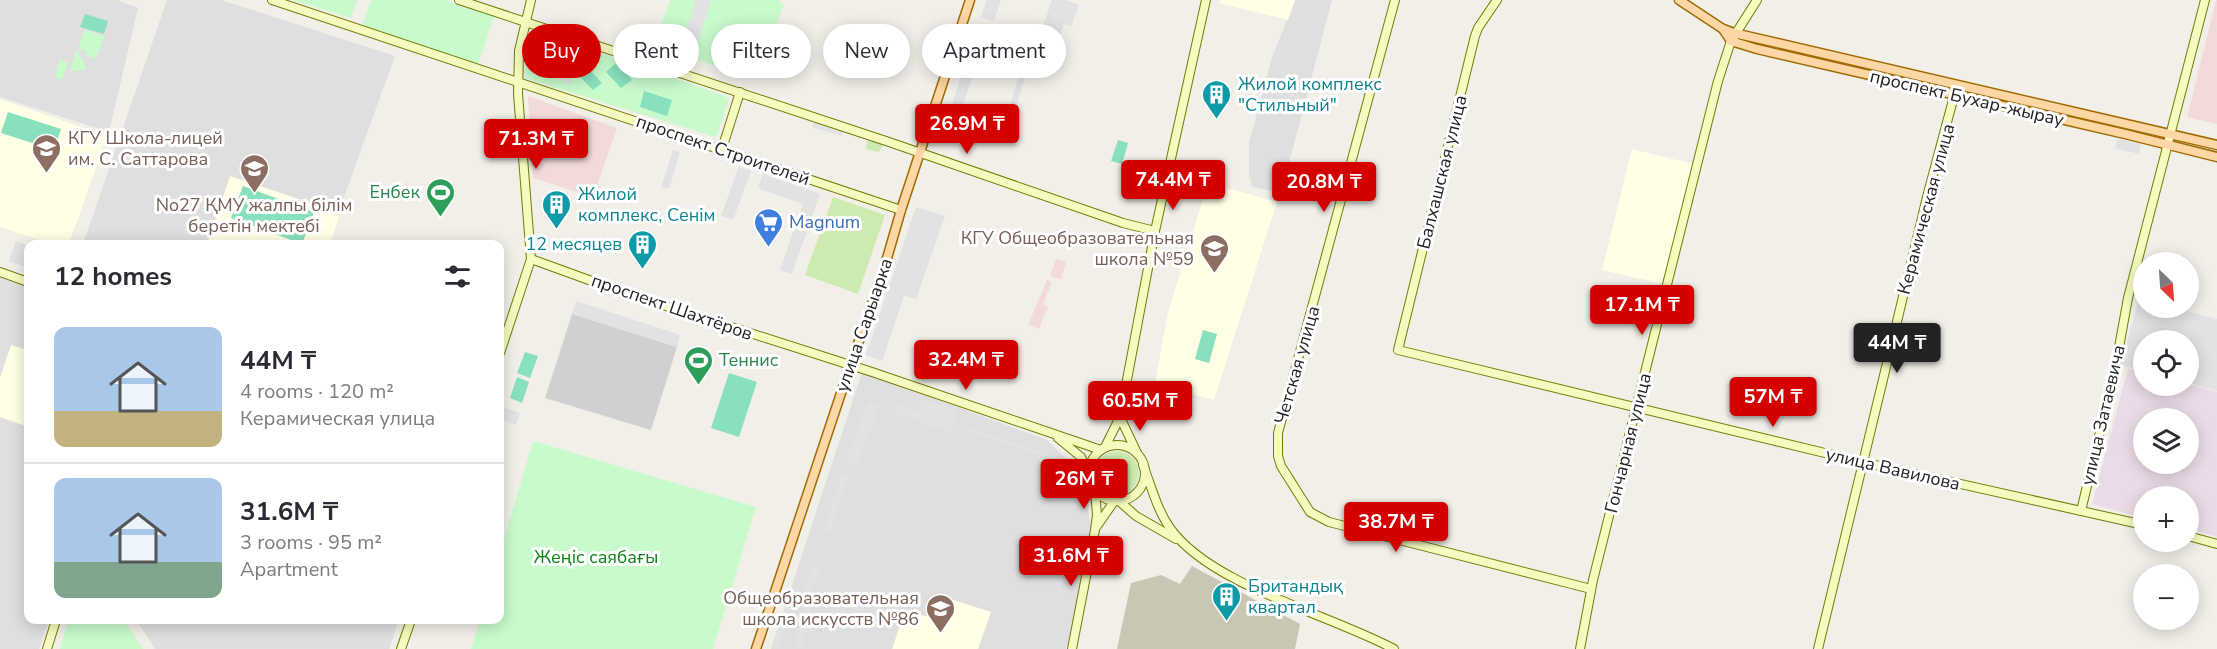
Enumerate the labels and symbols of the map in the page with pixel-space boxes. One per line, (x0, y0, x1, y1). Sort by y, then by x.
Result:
street label: проспект Бухар-жырау (1868, 64, 2067, 132)
place label: Жилой комплекс "Стильный" (1238, 72, 1382, 117)
building icon: Жилой комплекс "Стильный" (1201, 78, 1233, 120)
street label: Балхашская улица (1411, 93, 1473, 251)
pin: 26.9M ₸ (912, 104, 1022, 155)
street label: проспект Строителей (633, 109, 813, 191)
pin: 71.3M ₸ (481, 119, 591, 170)
street label: Керамическая улица (1892, 121, 1960, 297)
place label: КГУ Школа-лицей им. С. Саттарова (68, 126, 223, 171)
school or university icon: КГУ Школа-лицей им. С. Саттарова (31, 132, 63, 174)
school or university icon: No27 ҚМУ жалпы білім беретін мектебі (238, 152, 270, 194)
pin: 74.4M ₸ (1118, 160, 1228, 211)
pin: 20.8M ₸ (1269, 162, 1379, 213)
sports icon: Енбек (425, 176, 457, 218)
place label: Енбек (370, 180, 421, 204)
place label: Жилой комплекс, Сенiм (578, 182, 715, 227)
building icon: Жилой комплекс, Сенiм (541, 188, 573, 230)
place label: No27 ҚМУ жалпы білім беретін мектебі (156, 193, 352, 238)
supermarket icon: Magnum (752, 206, 784, 248)
place label: Magnum (789, 210, 860, 234)
place label: КГУ Общеобразовательная школа №59 (961, 226, 1194, 271)
building icon: 12 месяцев (627, 228, 659, 270)
place label: 12 месяцев (526, 232, 622, 256)
school or university icon: КГУ Общеобразовательная школа №59 (1199, 232, 1231, 274)
north arrow (2133, 252, 2199, 318)
street label: улица Сарыарка (830, 255, 898, 395)
street label: проспект Шахтёров (588, 268, 756, 346)
pin: 17.1M ₸ (1587, 285, 1697, 336)
street label: Четская улица (1269, 303, 1325, 427)
pin: 44M ₸ (1855, 323, 1939, 374)
pin: 32.4M ₸ (911, 340, 1021, 391)
street label: улица Затаевича (2075, 342, 2131, 488)
sports icon: Теннис (682, 344, 714, 386)
place label: Теннис (719, 348, 779, 372)
street label: Гончарная улица (1599, 370, 1657, 516)
pin: 57M ₸ (1731, 377, 1815, 428)
pin: 60.5M ₸ (1085, 381, 1195, 432)
street label: улица Вавилова (1823, 442, 1963, 496)
pin: 26M ₸ (1042, 459, 1126, 510)
pin: 38.7M ₸ (1341, 502, 1451, 553)
pin: 31.6M ₸ (1016, 536, 1126, 587)
park label: Жеңіс саябағы (534, 545, 658, 569)
place label: Британдық квартал (1248, 574, 1343, 619)
building icon: Британдық квартал (1211, 580, 1243, 622)
place label: Общеобразовательная школа искусств №86 (723, 586, 919, 631)
school or university icon: Общеобразовательная школа искусств №86 (924, 592, 956, 634)

